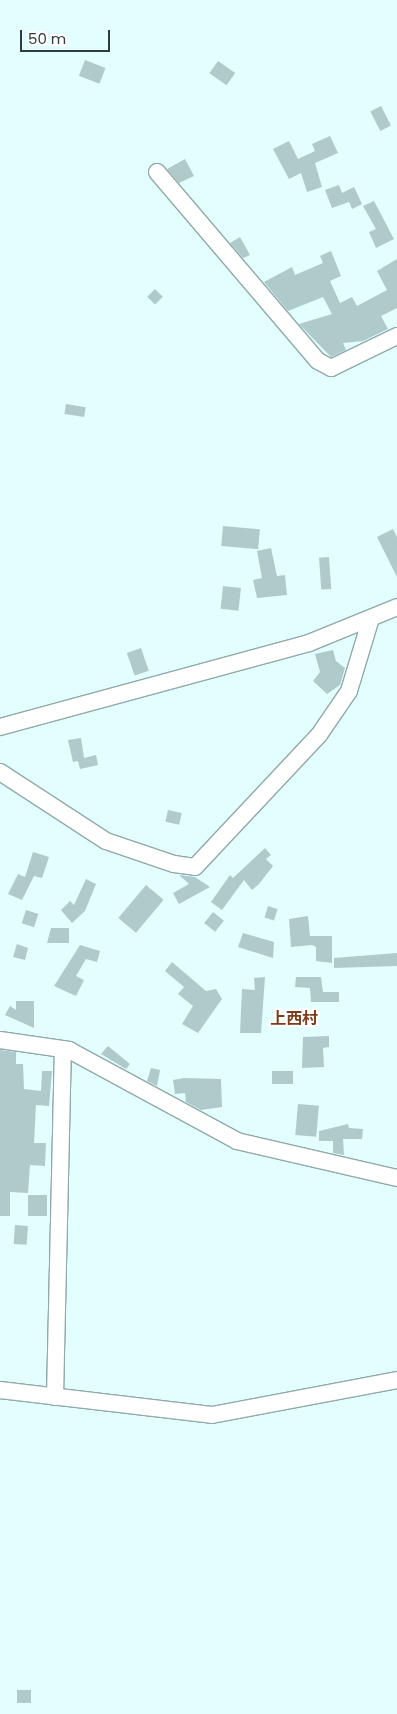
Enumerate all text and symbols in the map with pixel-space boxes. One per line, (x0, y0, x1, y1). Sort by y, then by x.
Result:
scale bar (22, 20, 112, 52)
text: 50 m (28, 28, 66, 49)
district label: 上西村 (270, 1009, 318, 1029)

